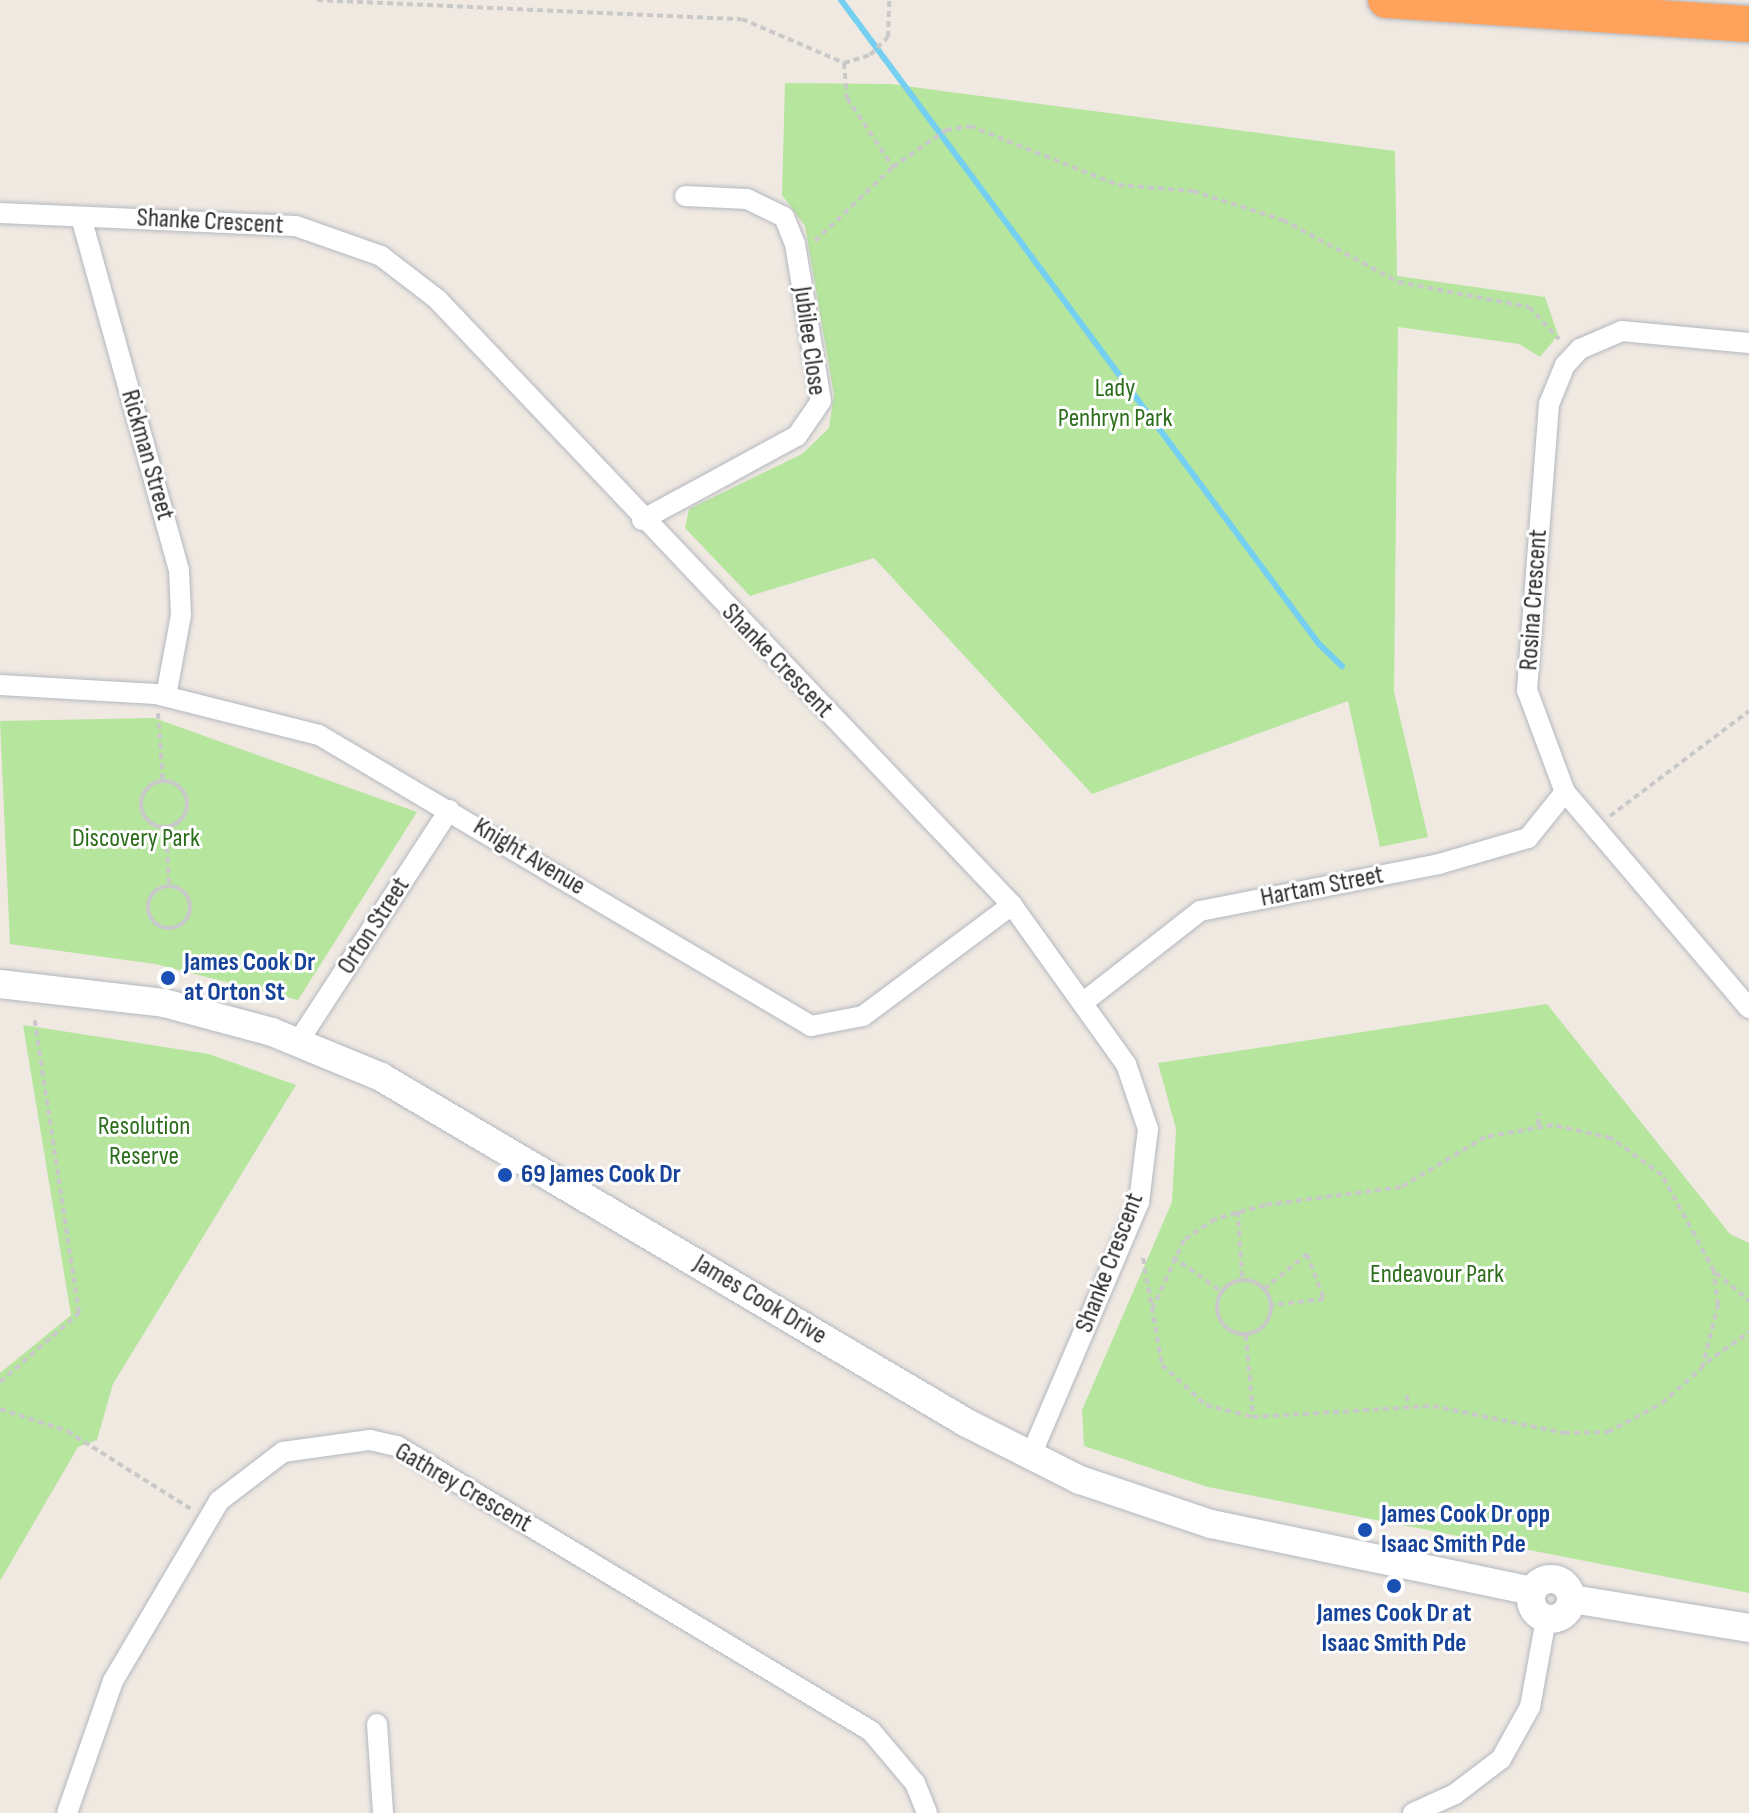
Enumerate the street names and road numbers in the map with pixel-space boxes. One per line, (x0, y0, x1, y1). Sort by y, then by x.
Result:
street label: Shanke Crescent (136, 203, 284, 241)
street label: Jubilee Close (786, 285, 832, 397)
street label: Rickman Street (114, 386, 180, 524)
street label: Rosina Crescent (1514, 528, 1554, 672)
street label: Shanke Crescent (715, 597, 839, 725)
street label: Knight Avenue (467, 811, 591, 903)
street label: Hartam Street (1258, 860, 1386, 914)
street label: Orton Street (331, 872, 417, 980)
street label: Shanke Crescent (1069, 1189, 1151, 1337)
street label: James Cook Drive (688, 1248, 832, 1352)
street label: Gathrey Crescent (389, 1436, 537, 1540)

